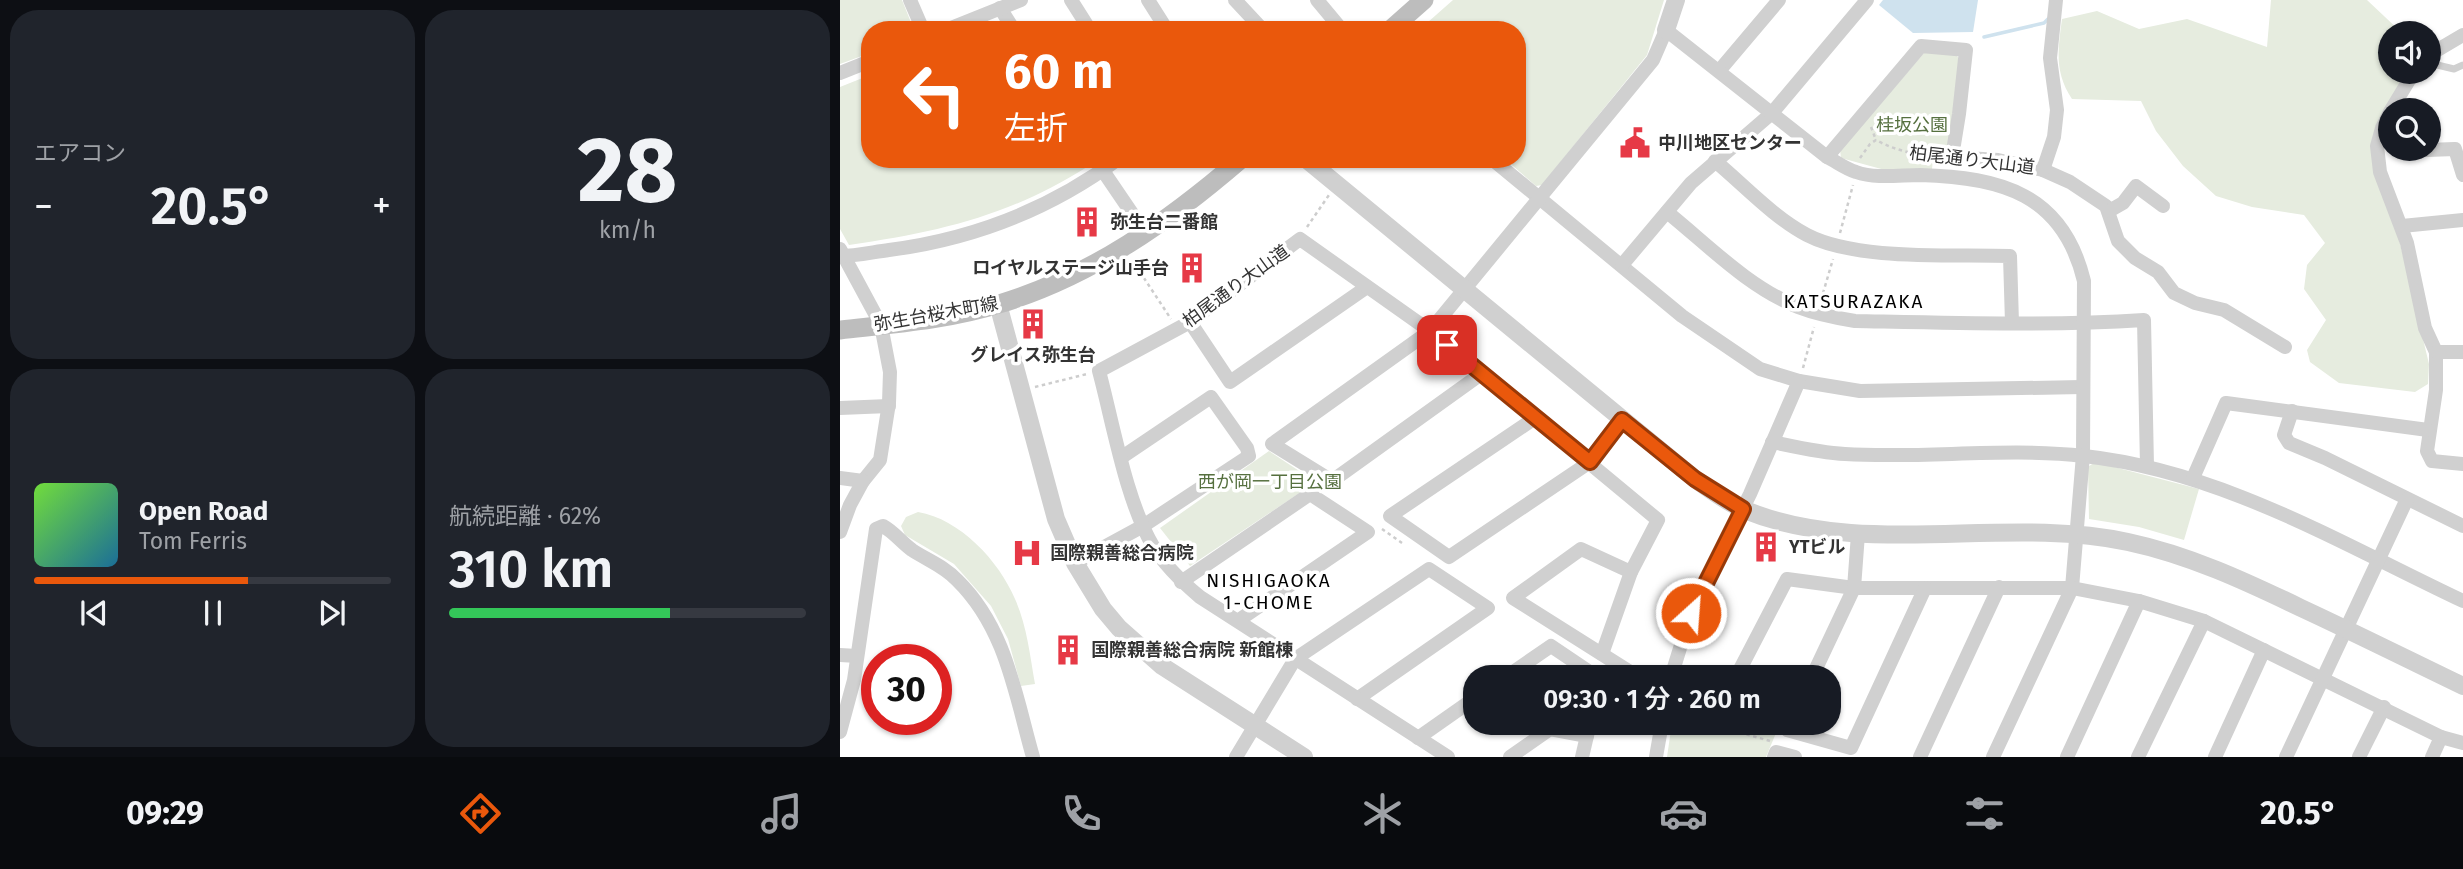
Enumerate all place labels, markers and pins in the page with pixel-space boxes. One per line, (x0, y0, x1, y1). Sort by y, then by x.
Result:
public building icon: 中川地区センター (1618, 126, 1652, 160)
place label: 中川地区センター (1658, 132, 1802, 154)
building icon: 弥生台二番館 (1070, 205, 1104, 239)
place label: 弥生台二番館 (1110, 211, 1218, 233)
building icon: ロイヤルステージ山手台 (1175, 251, 1209, 285)
place label: ロイヤルステージ山手台 (972, 257, 1169, 279)
building icon: グレイス弥生台 (1016, 307, 1050, 341)
pin (1417, 315, 1477, 375)
place label: グレイス弥生台 (970, 344, 1096, 366)
building icon: YTビル (1749, 530, 1783, 564)
hospital icon: 国際親善総合病院 (1010, 536, 1044, 570)
place label: YTビル (1788, 536, 1845, 558)
place label: 国際親善総合病院 (1050, 542, 1194, 564)
building icon: 国際親善総合病院 新館棟 (1051, 633, 1085, 667)
place label: 国際親善総合病院 新館棟 (1091, 639, 1293, 661)

